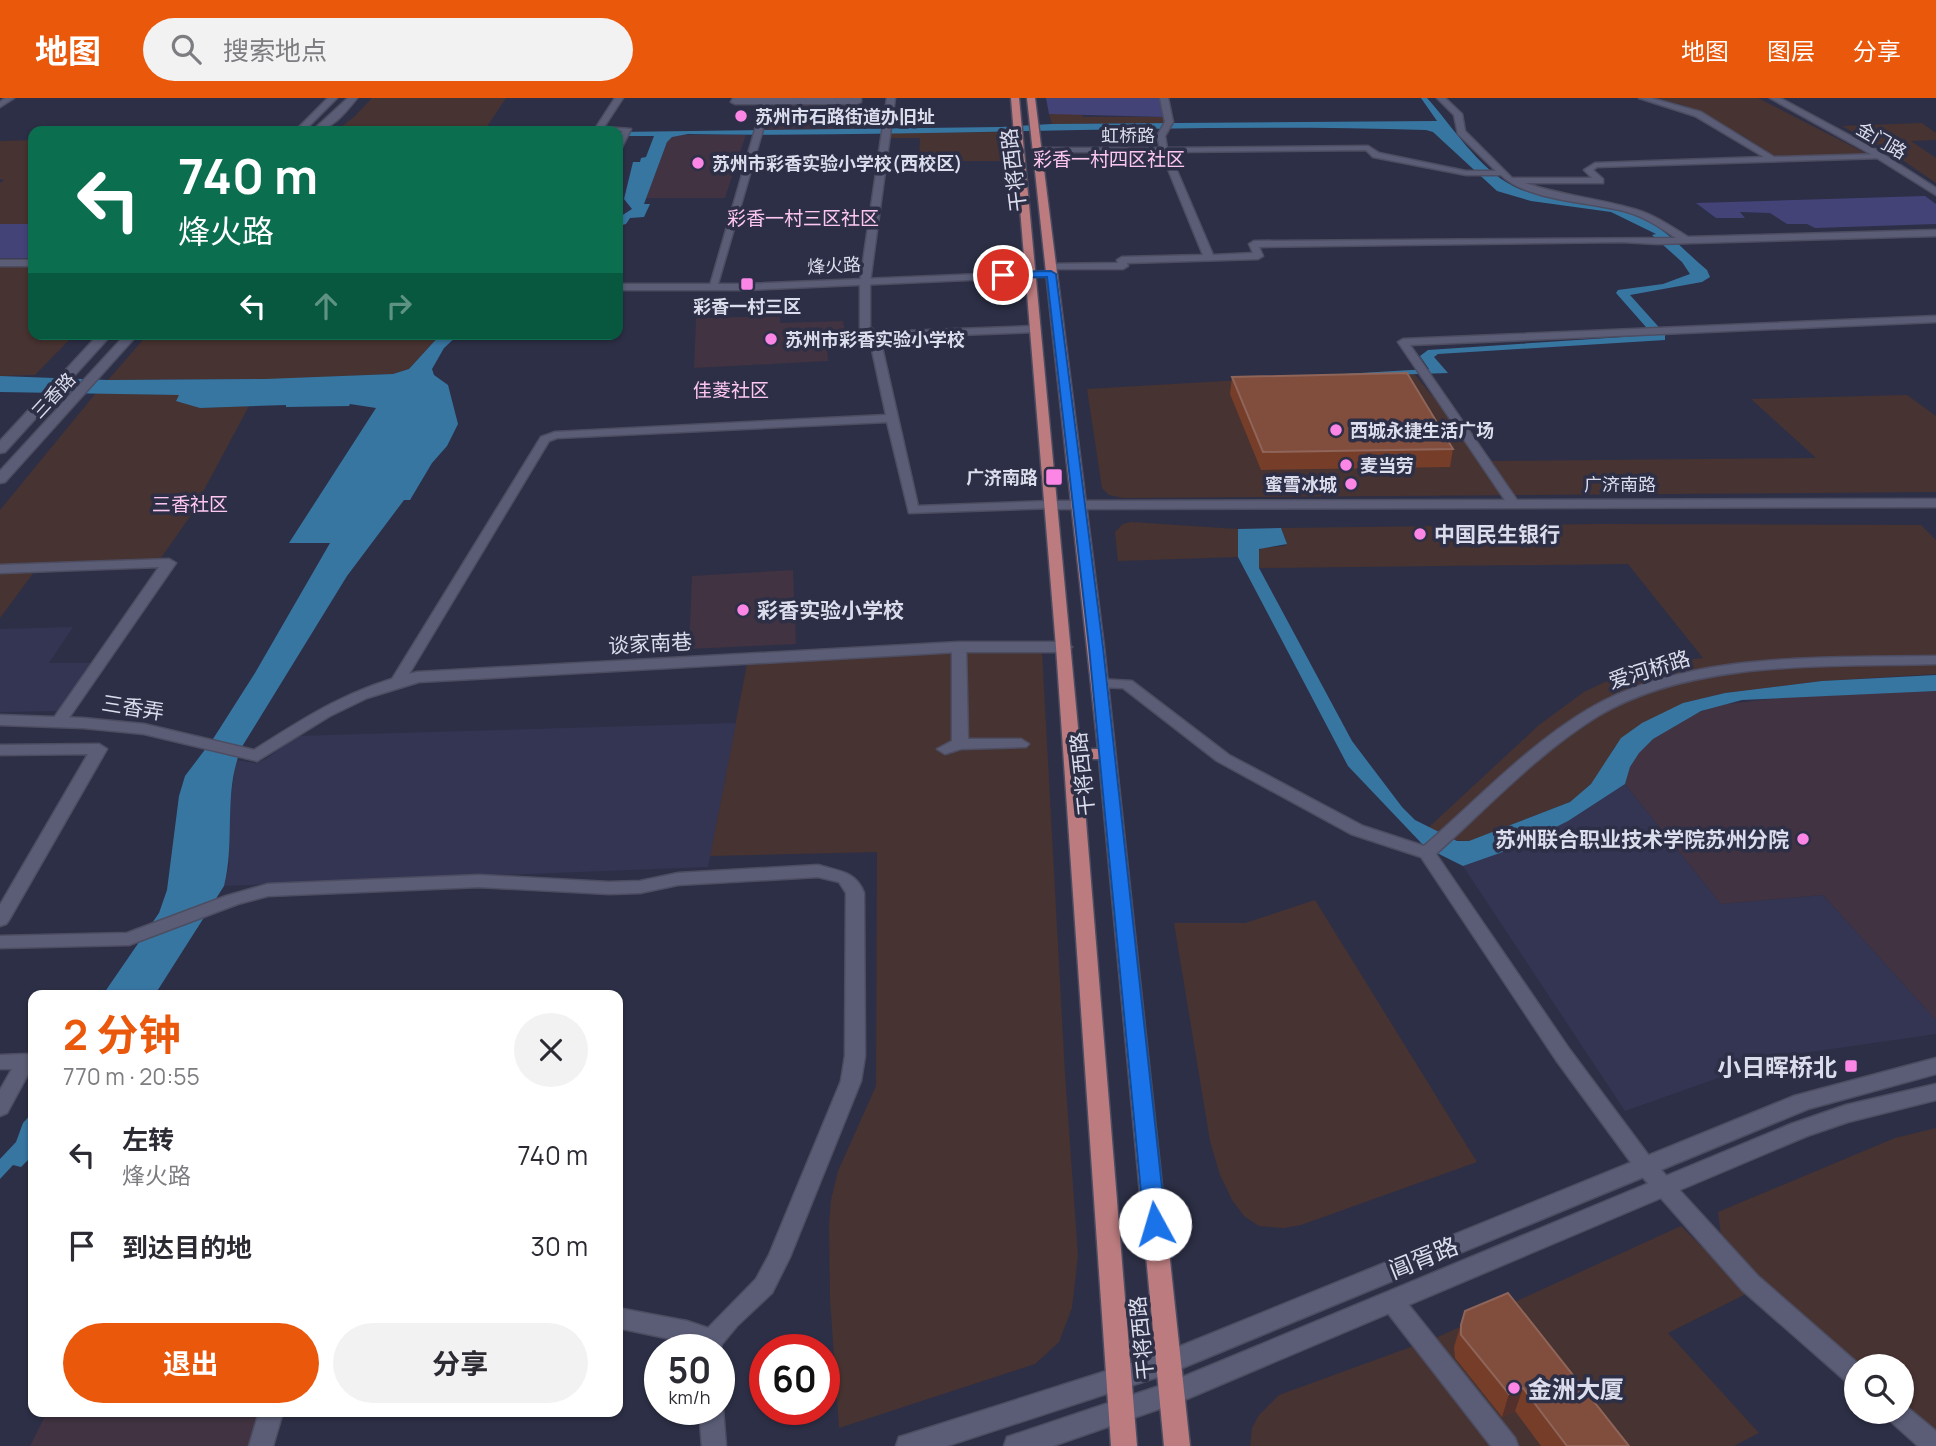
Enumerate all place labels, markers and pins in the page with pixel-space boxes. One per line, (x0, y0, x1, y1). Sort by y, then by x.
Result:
place label: 苏州市石路街道办旧址 (755, 104, 935, 128)
marker: 苏州市石路街道办旧址 (733, 108, 749, 124)
place label: 苏州市彩香实验小学校(西校区) (712, 151, 962, 175)
marker: 苏州市彩香实验小学校(西校区) (690, 155, 706, 171)
pin (973, 245, 1033, 305)
marker: 彩香一村三区 (739, 276, 755, 292)
place label: 彩香一村三区 (693, 294, 801, 318)
place label: 苏州市彩香实验小学校 (785, 327, 965, 351)
marker: 苏州市彩香实验小学校 (763, 331, 779, 347)
place label: 西城永捷生活广场 (1350, 418, 1494, 442)
marker: 西城永捷生活广场 (1328, 422, 1344, 438)
place label: 麦当劳 (1360, 453, 1414, 477)
marker: 麦当劳 (1338, 457, 1354, 473)
place label: 广济南路 (966, 465, 1038, 489)
marker: 广济南路 (1044, 467, 1064, 487)
place label: 蜜雪冰城 (1265, 472, 1337, 496)
marker: 蜜雪冰城 (1343, 476, 1359, 492)
place label: 中国民生银行 (1434, 520, 1560, 548)
marker: 中国民生银行 (1412, 526, 1428, 542)
place label: 彩香实验小学校 (757, 596, 904, 624)
marker: 彩香实验小学校 (735, 602, 751, 618)
place label: 苏州联合职业技术学院苏州分院 (1495, 825, 1789, 853)
marker: 苏州联合职业技术学院苏州分院 (1795, 831, 1811, 847)
place label: 小日晖桥北 (1717, 1050, 1837, 1083)
marker: 小日晖桥北 (1843, 1058, 1859, 1074)
place label: 金洲大厦 (1528, 1372, 1624, 1405)
marker: 金洲大厦 (1506, 1380, 1522, 1396)

